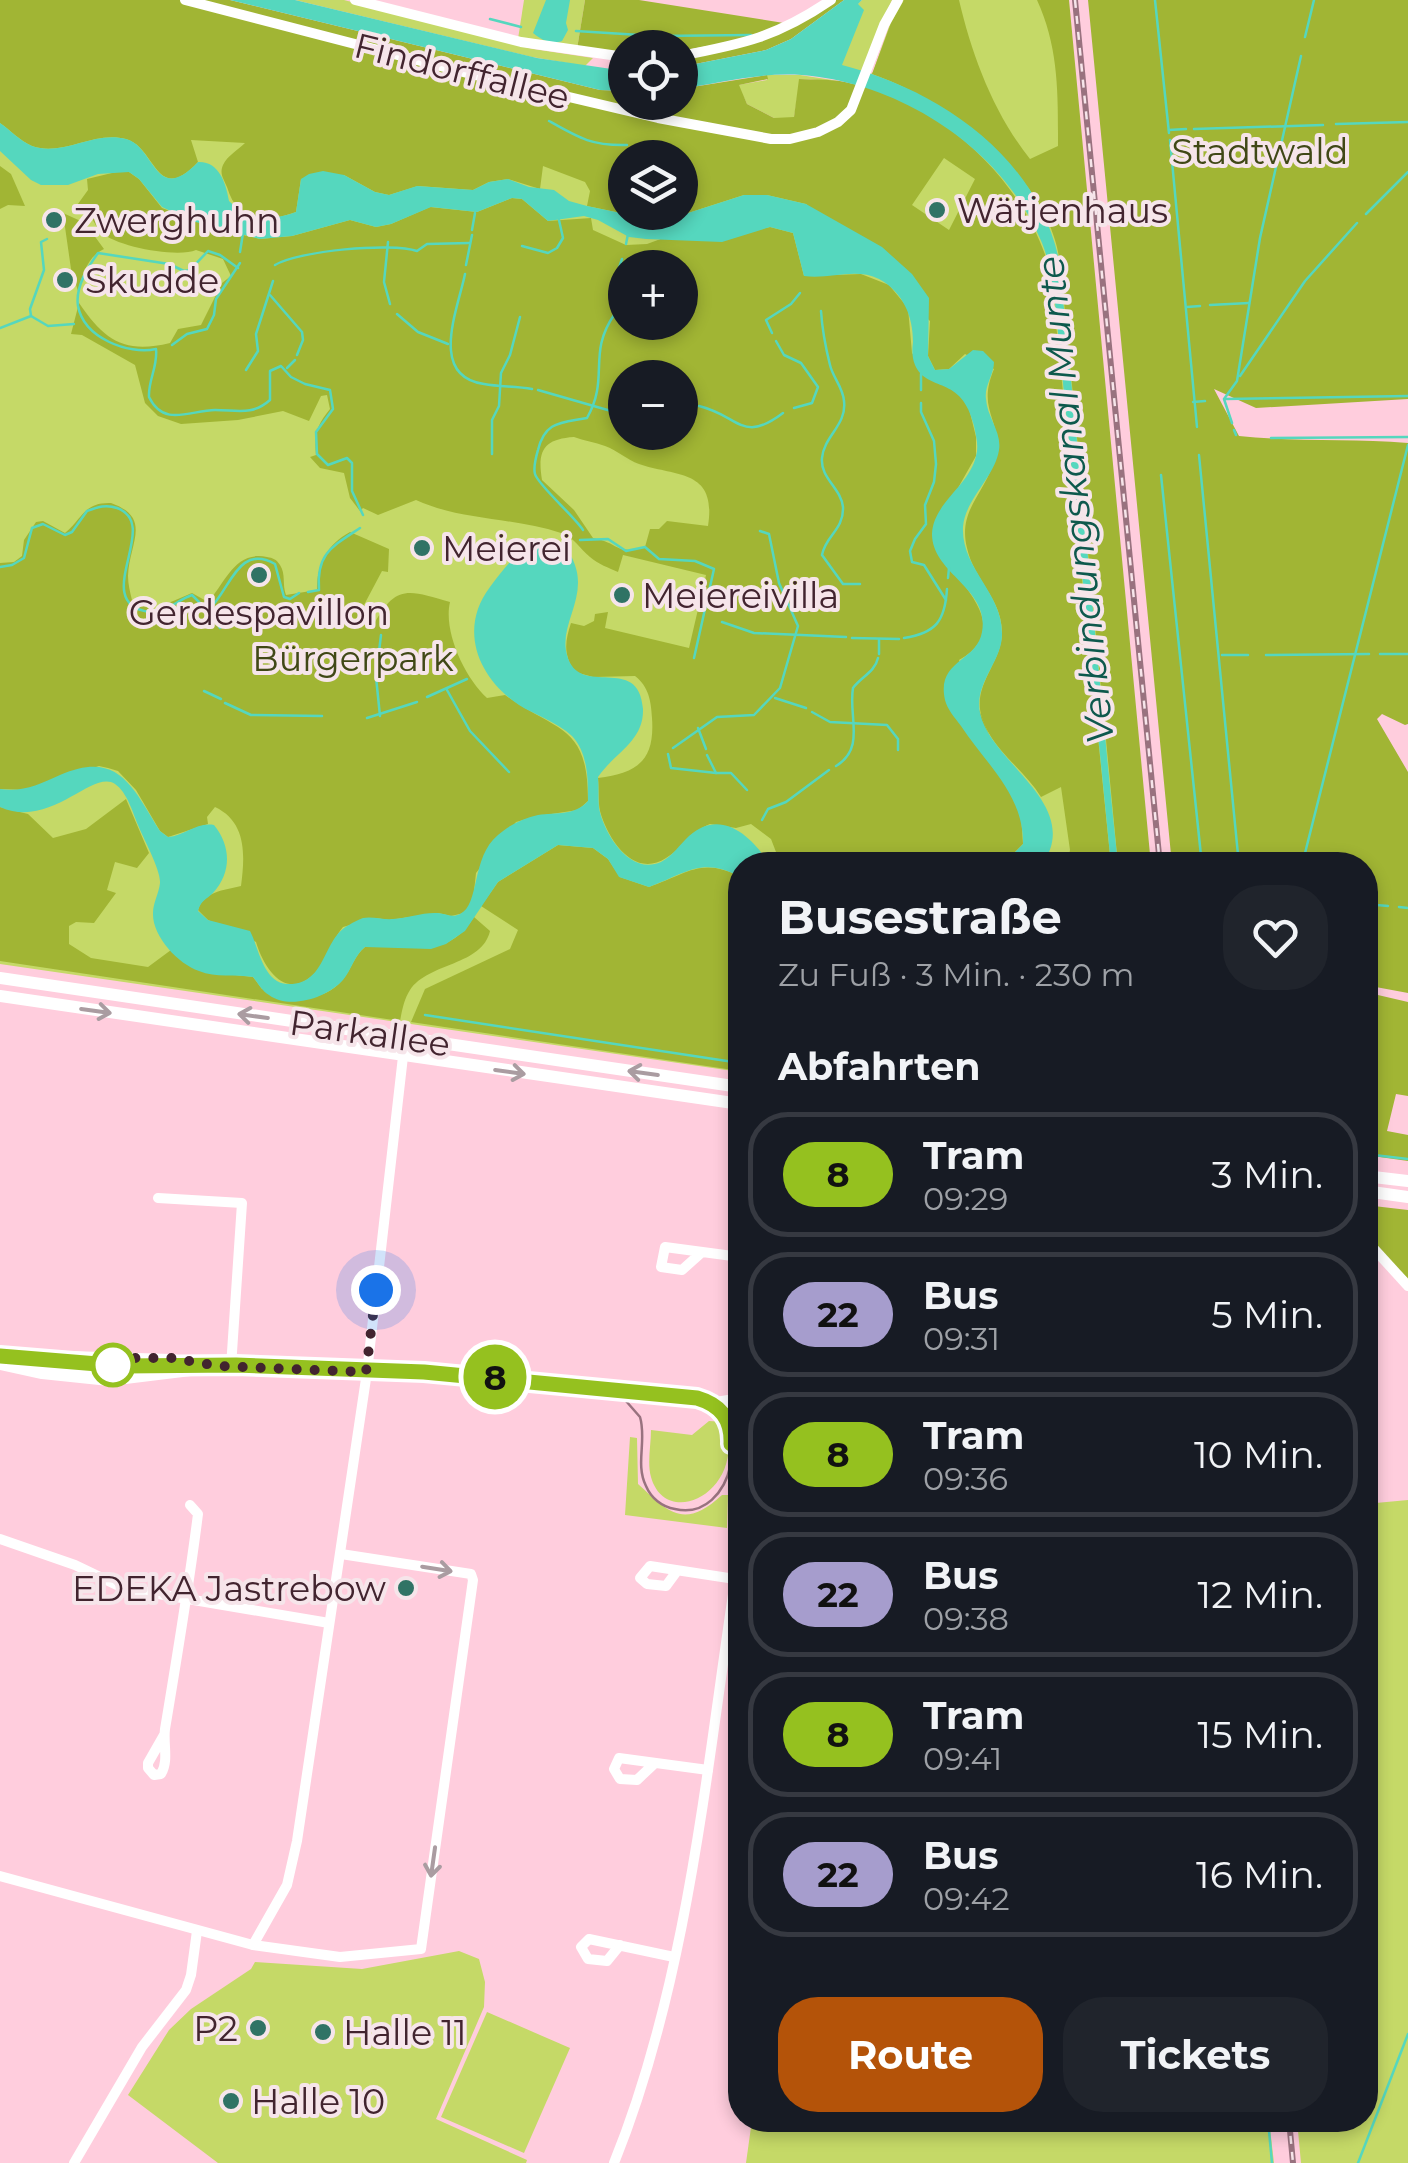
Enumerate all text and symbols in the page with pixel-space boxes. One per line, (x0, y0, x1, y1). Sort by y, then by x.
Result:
street label: Findorffallee (350, 24, 574, 118)
map controls (608, 30, 698, 450)
button: locate (608, 30, 698, 120)
park label: Stadtwald (1172, 130, 1348, 173)
button: layers (608, 140, 698, 230)
place label: Wätjenhaus (957, 189, 1168, 232)
place label: Zwerghuhn (74, 199, 280, 242)
marker: Wätjenhaus (926, 199, 948, 221)
marker: Zwerghuhn (43, 209, 65, 231)
button: + (608, 250, 698, 340)
water label: Verbindungskanal Munte (1026, 254, 1124, 746)
place label: Skudde (85, 259, 219, 302)
marker: Skudde (54, 269, 76, 291)
button: − (608, 360, 698, 450)
place label: Meierei (442, 527, 571, 570)
marker: Meierei (411, 537, 433, 559)
marker: Gerdespavillon (248, 564, 270, 586)
place label: Meiereivilla (642, 574, 839, 617)
marker: Meiereivilla (611, 584, 633, 606)
place label: Gerdespavillon (129, 591, 389, 634)
park label: Bürgerpark (252, 637, 454, 680)
button: heart (1223, 885, 1328, 990)
text: Busestraße (778, 888, 1062, 946)
text: Zu Fuß · 3 Min. · 230 m (778, 955, 1134, 994)
street label: Parkallee (287, 1000, 453, 1066)
one-way arrow (80, 1002, 112, 1020)
one-way arrow (237, 1007, 269, 1025)
text: Abfahrten (778, 1043, 980, 1090)
one-way arrow (494, 1063, 526, 1081)
one-way arrow (628, 1063, 660, 1081)
text: Tram (923, 1132, 1024, 1179)
text: 3 Min. (1211, 1151, 1323, 1198)
text: 8 (826, 1153, 850, 1196)
text: 09:29 (923, 1179, 1008, 1218)
your location (351, 1265, 401, 1315)
text: Bus (923, 1272, 998, 1319)
text: 5 Min. (1211, 1291, 1323, 1338)
text: 22 (817, 1293, 859, 1336)
text: 09:31 (923, 1319, 1000, 1358)
unlabelled marker (92, 1344, 134, 1386)
line badge: 8 (462, 1344, 528, 1410)
text: 8 (483, 1356, 507, 1399)
text: Tram (923, 1412, 1024, 1459)
text: 10 Min. (1194, 1431, 1323, 1478)
text: 8 (826, 1433, 850, 1476)
text: 09:36 (923, 1459, 1008, 1498)
text: Bus (923, 1552, 998, 1599)
one-way arrow (420, 1561, 453, 1579)
place label: EDEKA Jastrebow (72, 1567, 386, 1610)
text: 12 Min. (1197, 1571, 1323, 1618)
text: 22 (817, 1573, 859, 1616)
marker: EDEKA Jastrebow (395, 1577, 417, 1599)
text: 09:38 (923, 1599, 1009, 1638)
text: Tram (923, 1692, 1024, 1739)
text: 15 Min. (1198, 1711, 1323, 1758)
text: 8 (826, 1713, 850, 1756)
text: 09:41 (923, 1739, 1002, 1778)
text: Bus (923, 1832, 998, 1879)
one-way arrow (424, 1845, 442, 1878)
text: 16 Min. (1196, 1851, 1323, 1898)
text: 22 (817, 1853, 859, 1896)
text: 09:42 (923, 1879, 1010, 1918)
button: Route (778, 1997, 1043, 2112)
button: Tickets (1063, 1997, 1328, 2112)
place label: P2 (193, 2007, 238, 2050)
place label: Halle 11 (343, 2011, 467, 2054)
marker: P2 (247, 2017, 269, 2039)
marker: Halle 11 (312, 2021, 334, 2043)
place label: Halle 10 (251, 2080, 385, 2123)
marker: Halle 10 (220, 2090, 242, 2112)

